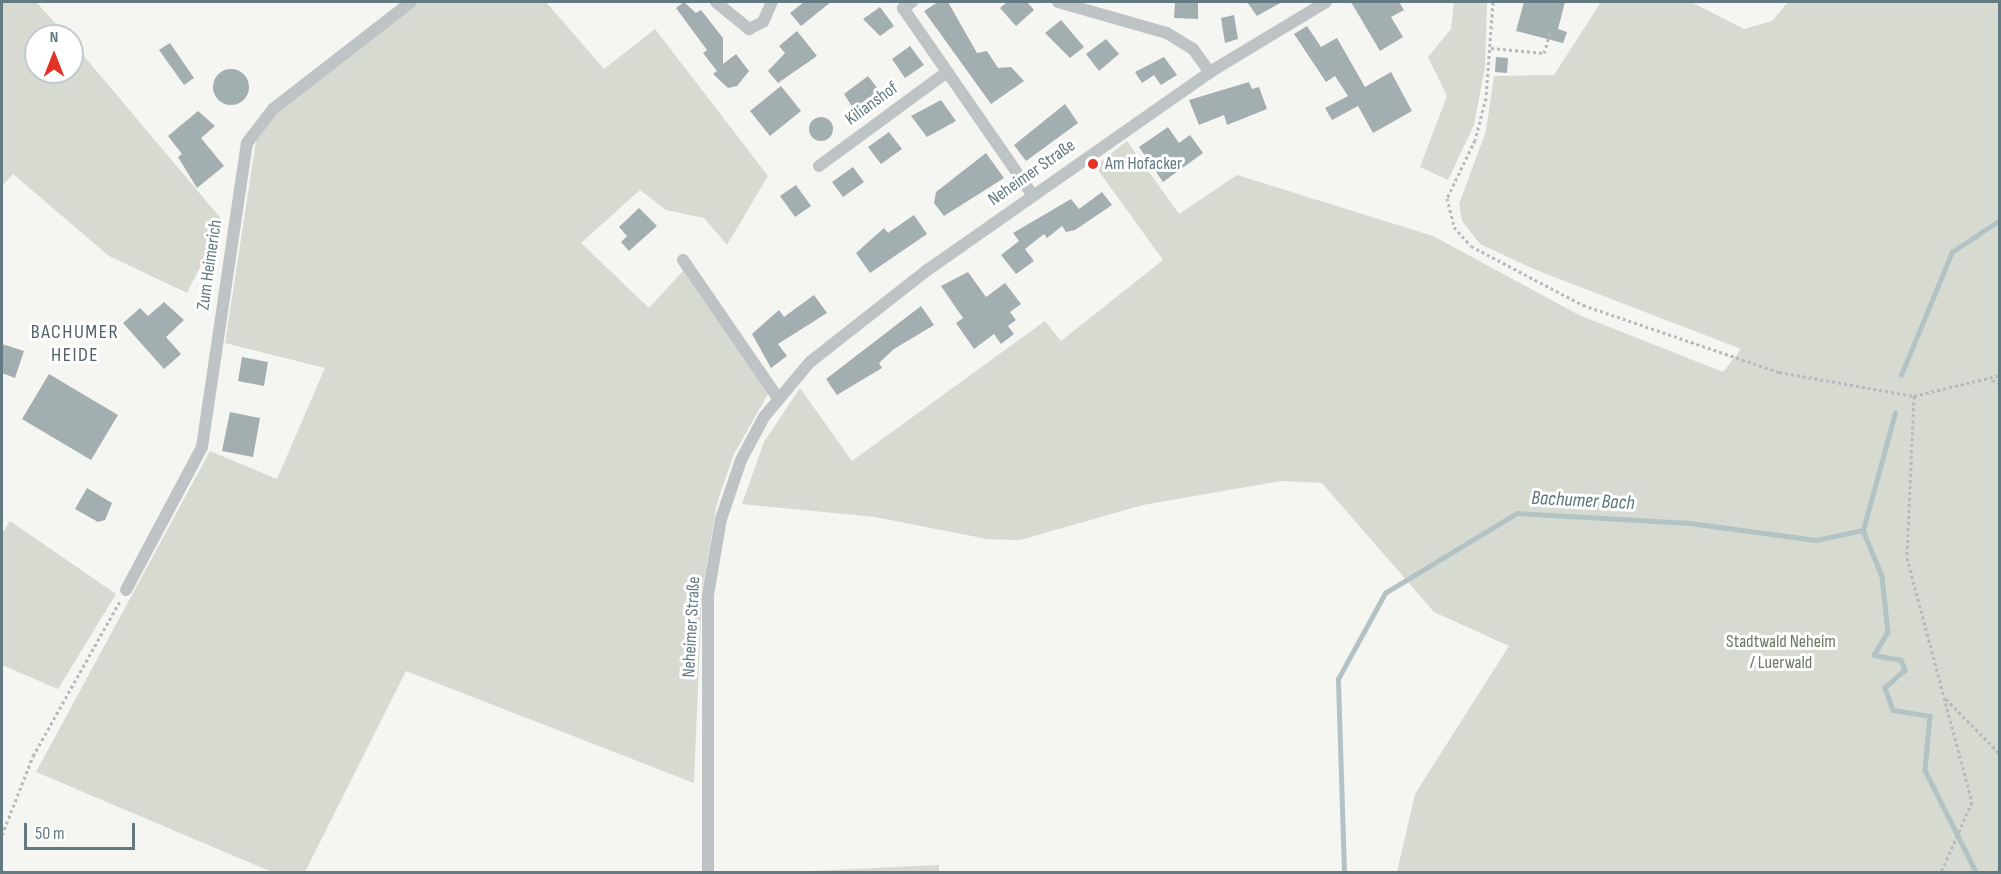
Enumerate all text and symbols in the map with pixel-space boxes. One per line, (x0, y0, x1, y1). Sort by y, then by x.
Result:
north arrow (24, 24, 84, 84)
text: N (50, 28, 58, 47)
street label: Kilianshof (841, 78, 903, 130)
street label: Neheimer Straße (984, 135, 1080, 211)
place label: Am Hofacker (1105, 153, 1182, 175)
marker: Am Hofacker (1086, 157, 1100, 171)
street label: Zum Heimerich (193, 218, 227, 312)
district label: BACHUMER HEIDE (31, 321, 119, 368)
water label: Bachumer Bach (1531, 486, 1635, 516)
street label: Neheimer Straße (679, 576, 705, 678)
park label: Stadtwald Neheim / Luerwald (1726, 632, 1836, 674)
scale bar (27, 811, 138, 849)
text: 50 m (35, 823, 65, 844)

